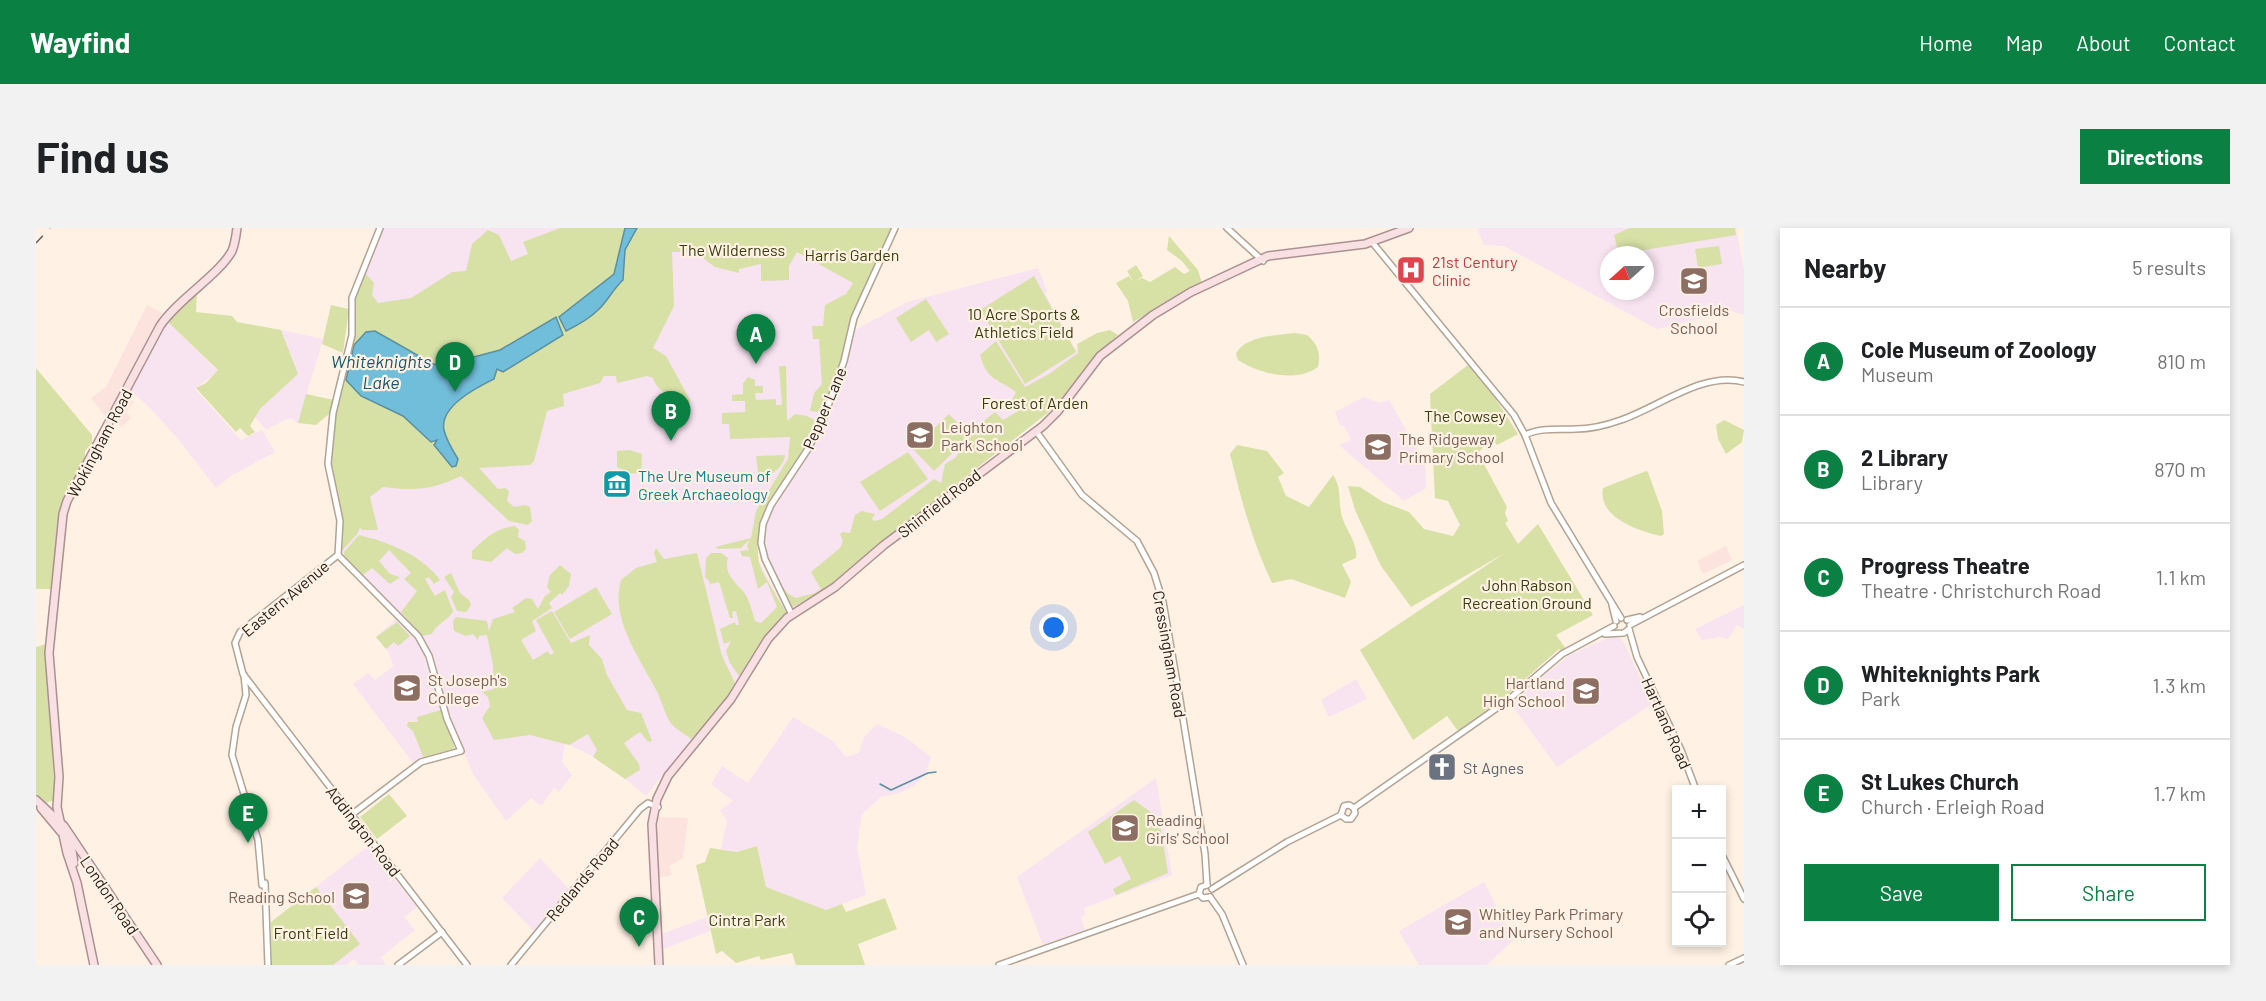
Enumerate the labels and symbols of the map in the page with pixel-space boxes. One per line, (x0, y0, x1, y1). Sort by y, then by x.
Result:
park label: The Wilderness (679, 240, 785, 259)
park label: Harris Garden (805, 245, 899, 264)
north arrow (1600, 246, 1654, 300)
place label: 21st Century Clinic (1432, 252, 1518, 289)
hospital icon: 21st Century Clinic (1395, 254, 1427, 286)
school or university icon: Crosfields School (1678, 265, 1710, 297)
place label: Crosfields School (1659, 300, 1729, 337)
park label: 10 Acre Sports & Athletics Field (967, 304, 1081, 341)
pin: A (736, 314, 776, 364)
pin: D (436, 342, 474, 392)
water label: Whiteknights Lake (331, 350, 431, 393)
street label: Pepper Lane (798, 364, 850, 452)
street label: Wokingham Road (62, 386, 136, 500)
pin: B (652, 392, 690, 441)
park label: Forest of Arden (982, 393, 1088, 412)
park label: The Cowsey (1424, 406, 1507, 425)
place label: Leighton Park School (941, 417, 1023, 454)
school or university icon: Leighton Park School (904, 419, 936, 451)
place label: The Ridgeway Primary School (1399, 429, 1504, 466)
school or university icon: The Ridgeway Primary School (1362, 431, 1394, 463)
street label: Shinfield Road (894, 465, 984, 541)
place label: The Ure Museum of Greek Archaeology (638, 466, 771, 503)
museum icon: The Ure Museum of Greek Archaeology (601, 468, 633, 500)
street label: Eastern Avenue (237, 556, 333, 640)
park label: John Rabson Recreation Ground (1462, 575, 1592, 612)
street label: Cressingham Road (1149, 589, 1191, 719)
your location (1039, 613, 1068, 642)
place label: St Joseph's College (428, 670, 507, 707)
school or university icon: St Joseph's College (391, 672, 423, 704)
place label: Hartland High School (1483, 673, 1565, 710)
street label: Hartland Road (1638, 674, 1696, 772)
school or university icon: Hartland High School (1570, 675, 1602, 707)
church icon: St Agnes (1426, 751, 1458, 783)
place label: St Agnes (1463, 758, 1524, 777)
street label: Addington Road (323, 782, 405, 880)
pin: E (228, 794, 268, 843)
place label: Reading Girls' School (1146, 810, 1229, 847)
school or university icon: Reading Girls' School (1109, 812, 1141, 844)
street label: Redlands Road (542, 834, 622, 924)
street label: London Road (77, 852, 143, 938)
school or university icon: Reading School (340, 880, 372, 912)
place label: Reading School (228, 887, 335, 906)
pin: C (620, 898, 658, 947)
place label: Whitley Park Primary and Nursery School (1479, 904, 1624, 941)
school or university icon: Whitley Park Primary and Nursery School (1442, 906, 1474, 938)
park label: Cintra Park (709, 910, 785, 929)
park label: Front Field (273, 923, 349, 942)

